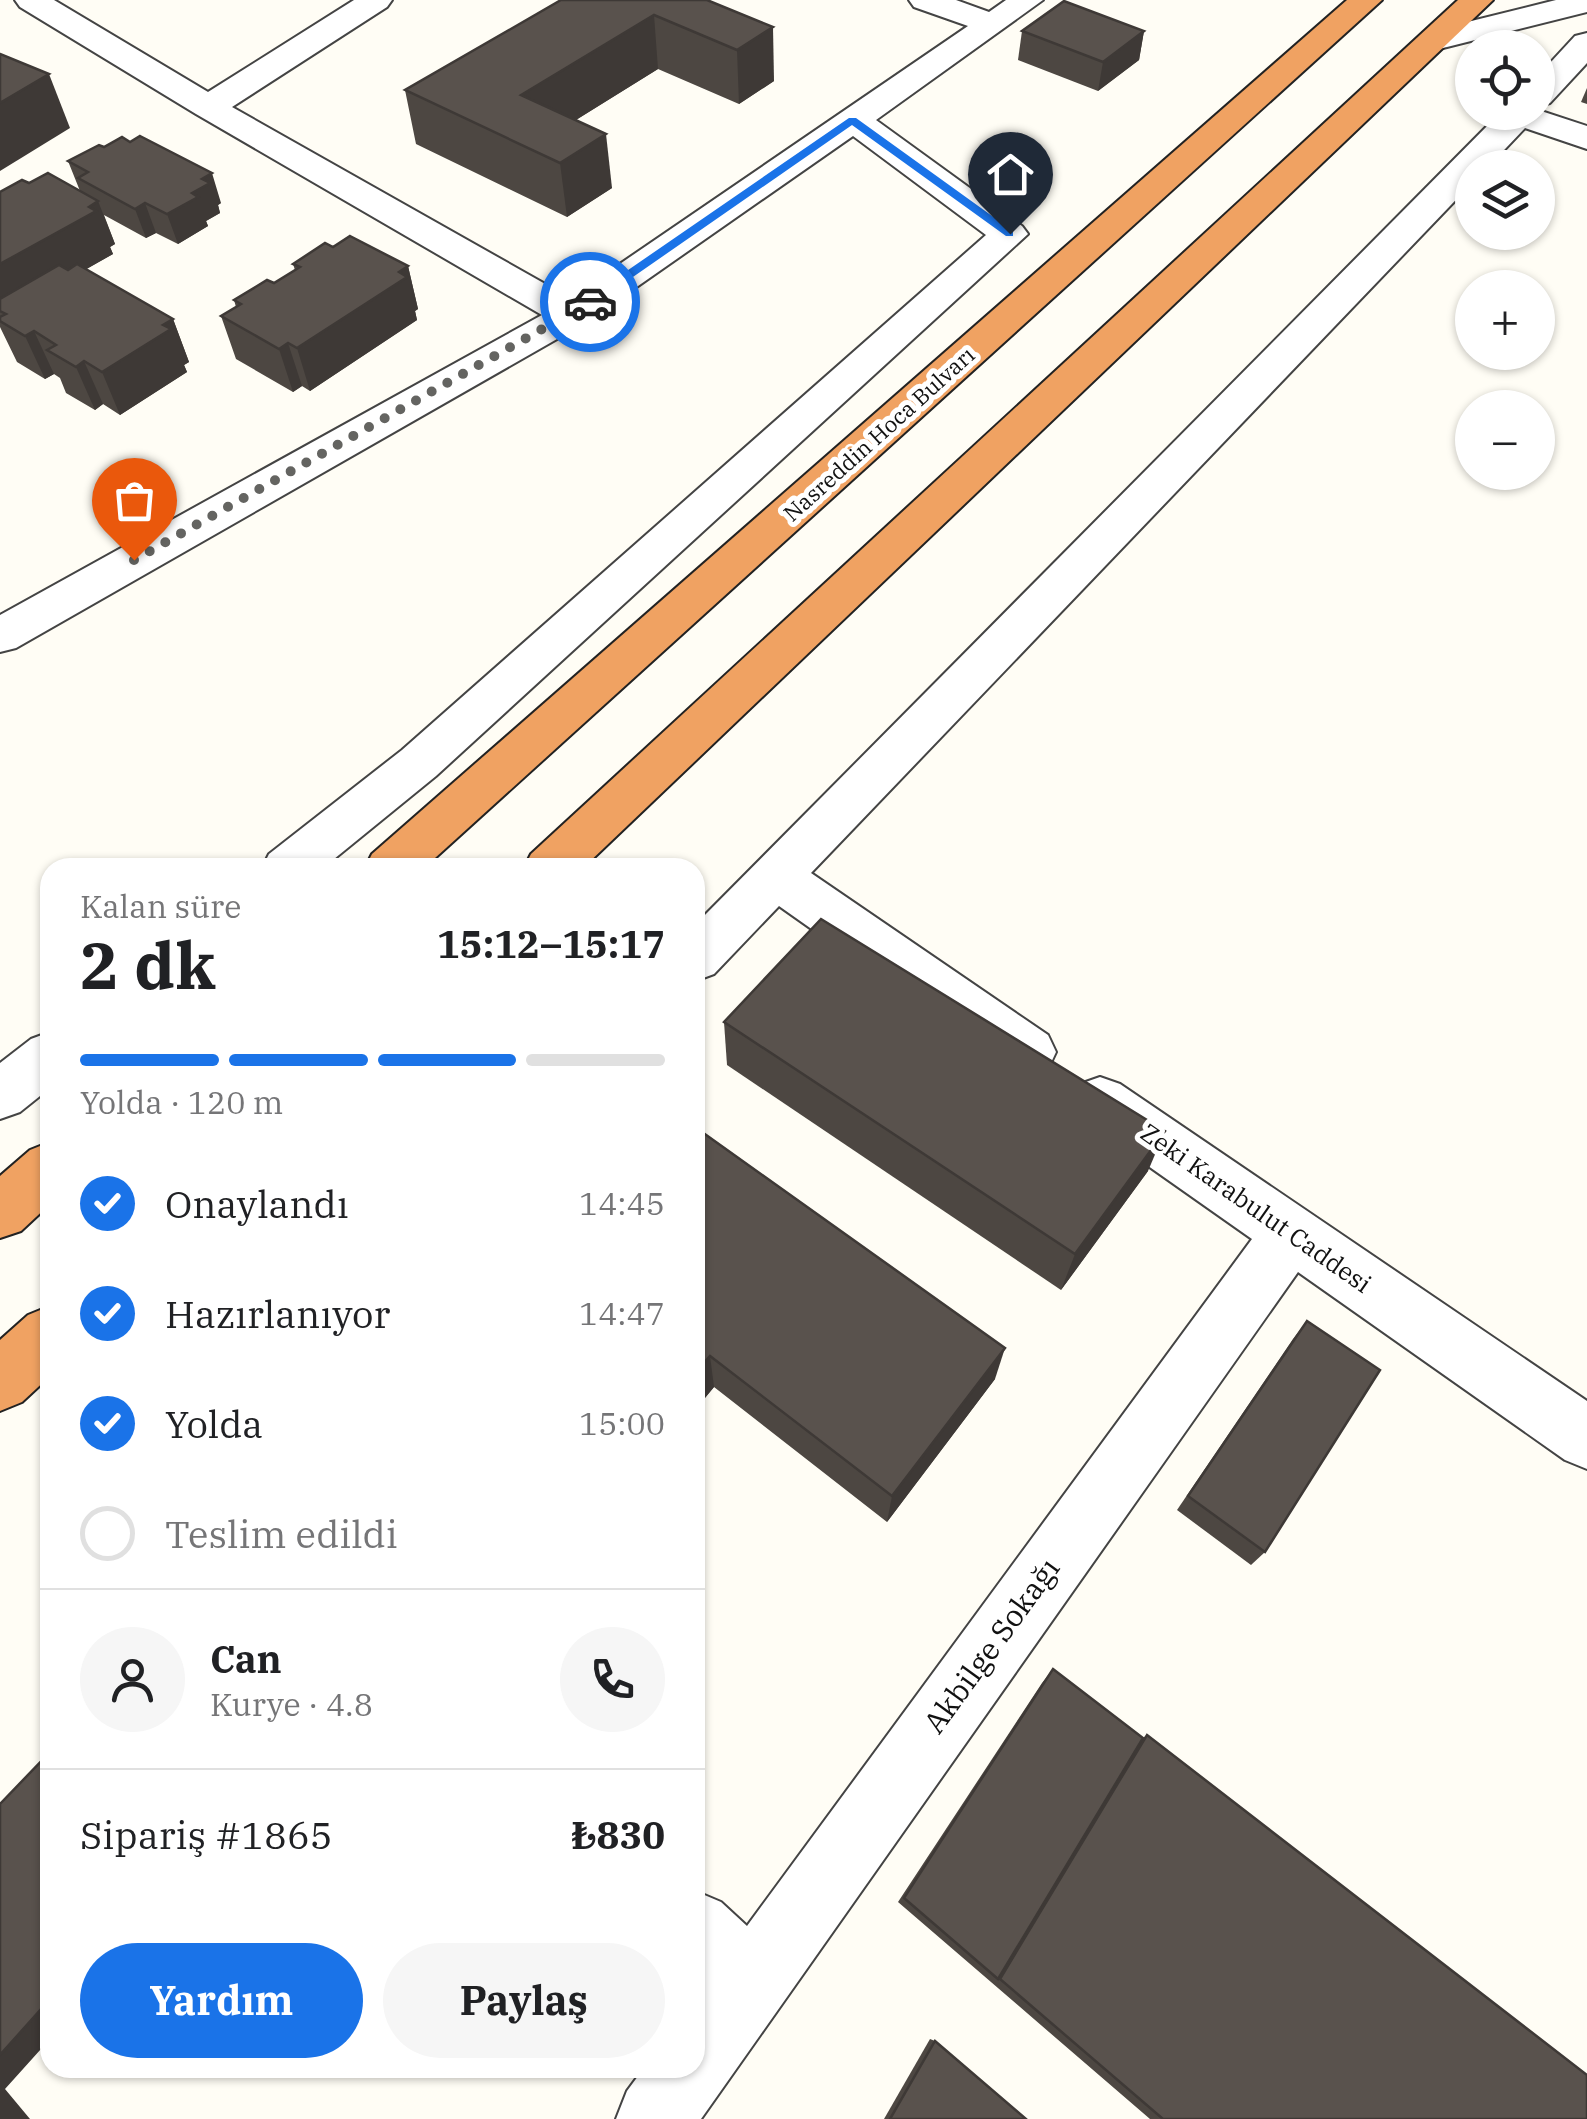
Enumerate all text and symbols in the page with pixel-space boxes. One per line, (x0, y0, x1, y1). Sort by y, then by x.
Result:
map controls (1455, 30, 1555, 490)
button: locate (1455, 30, 1555, 130)
pin (968, 132, 1053, 235)
icon: home (983, 147, 1038, 202)
button: layers (1455, 150, 1555, 250)
courier (540, 252, 640, 352)
button: + (1455, 270, 1555, 370)
icon: car (563, 275, 618, 330)
street label: Nasreddin Hoca Bulvarı (777, 340, 980, 527)
button: − (1455, 390, 1555, 490)
pin (92, 458, 177, 561)
icon: bag (107, 473, 162, 528)
text: Kalan süre (80, 885, 241, 927)
text: 15:12–15:17 (437, 919, 665, 968)
text: 2 dk (80, 922, 216, 1007)
text: Yolda · 120 m (80, 1081, 283, 1123)
street label: Zeki Karabulut Caddesi (1134, 1115, 1378, 1300)
icon: check (80, 1176, 135, 1231)
text: Onaylandı (165, 1179, 349, 1228)
text: 14:45 (579, 1182, 665, 1224)
icon: check (80, 1286, 135, 1341)
text: Hazırlanıyor (165, 1289, 390, 1338)
text: 14:47 (579, 1292, 665, 1334)
icon: check (80, 1396, 135, 1451)
text: Yolda (165, 1399, 263, 1448)
text: 15:00 (579, 1402, 665, 1444)
text: Teslim edildi (165, 1509, 398, 1558)
street label: Akbilge Sokağı (914, 1550, 1068, 1741)
button: person (80, 1627, 185, 1732)
button: phone (560, 1627, 665, 1732)
text: Can (210, 1634, 282, 1683)
text: Kurye · 4.8 (210, 1683, 373, 1725)
text: Sipariş #1865 (80, 1810, 333, 1859)
text: ₺830 (571, 1810, 665, 1859)
button: Yardım (80, 1943, 363, 2058)
button: Paylaş (383, 1943, 665, 2058)

